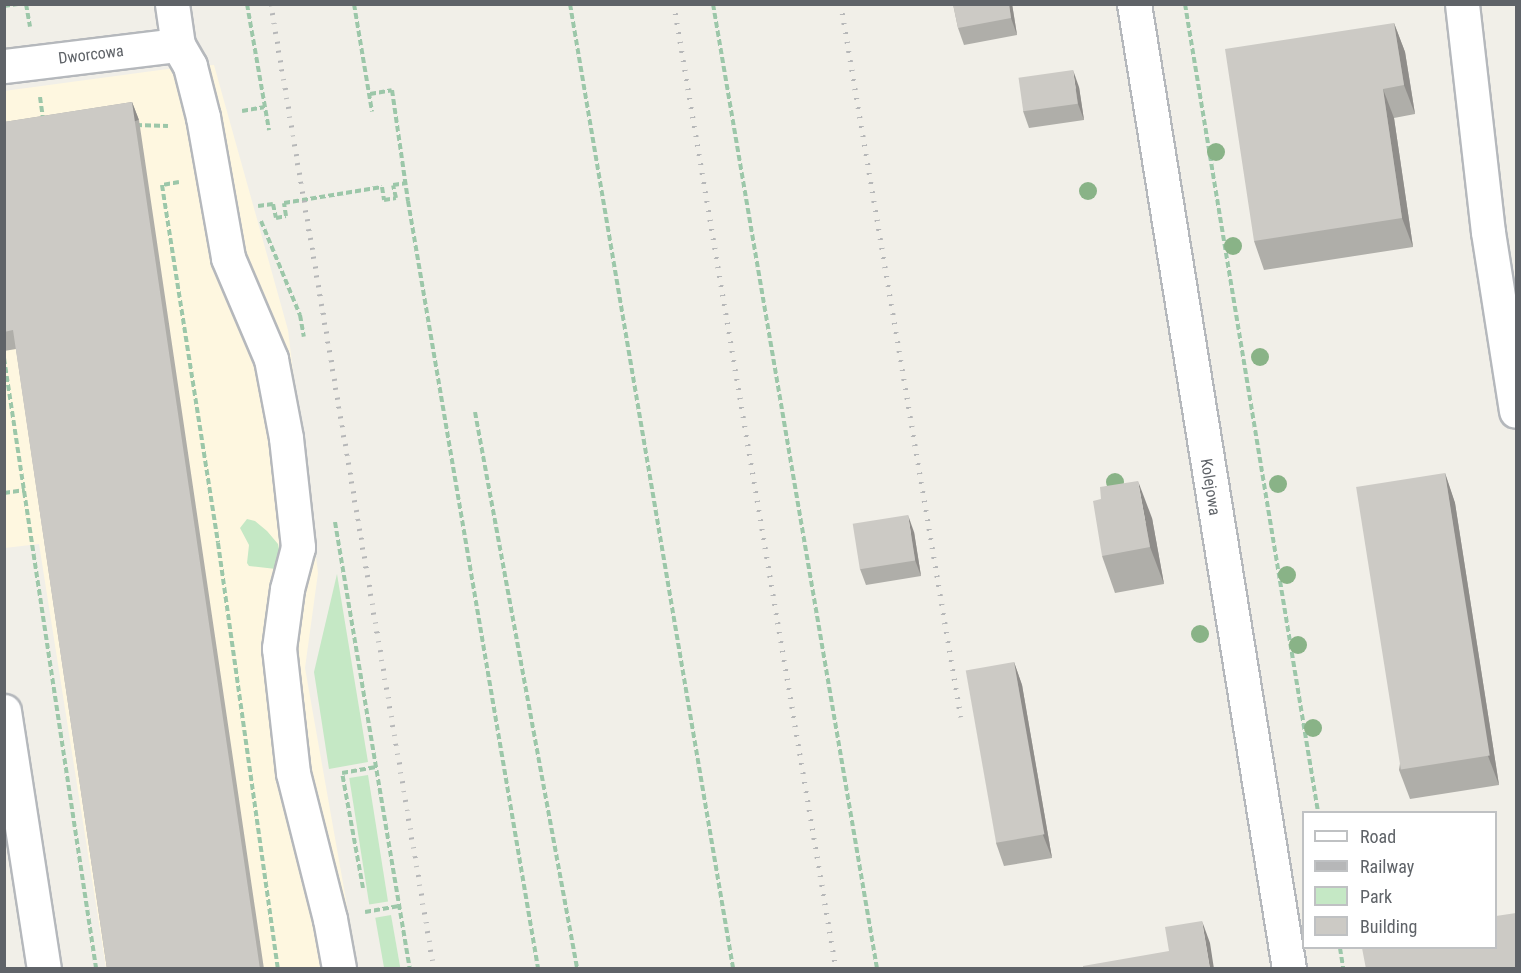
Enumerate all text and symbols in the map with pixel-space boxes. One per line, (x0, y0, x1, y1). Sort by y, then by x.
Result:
street label: Dworcowa (57, 41, 125, 69)
street label: Kolejowa (1196, 457, 1224, 517)
legend (1302, 811, 1497, 949)
text: Road (1360, 826, 1396, 847)
text: Railway (1360, 856, 1414, 877)
text: Park (1360, 886, 1392, 907)
text: Building (1360, 916, 1417, 937)

